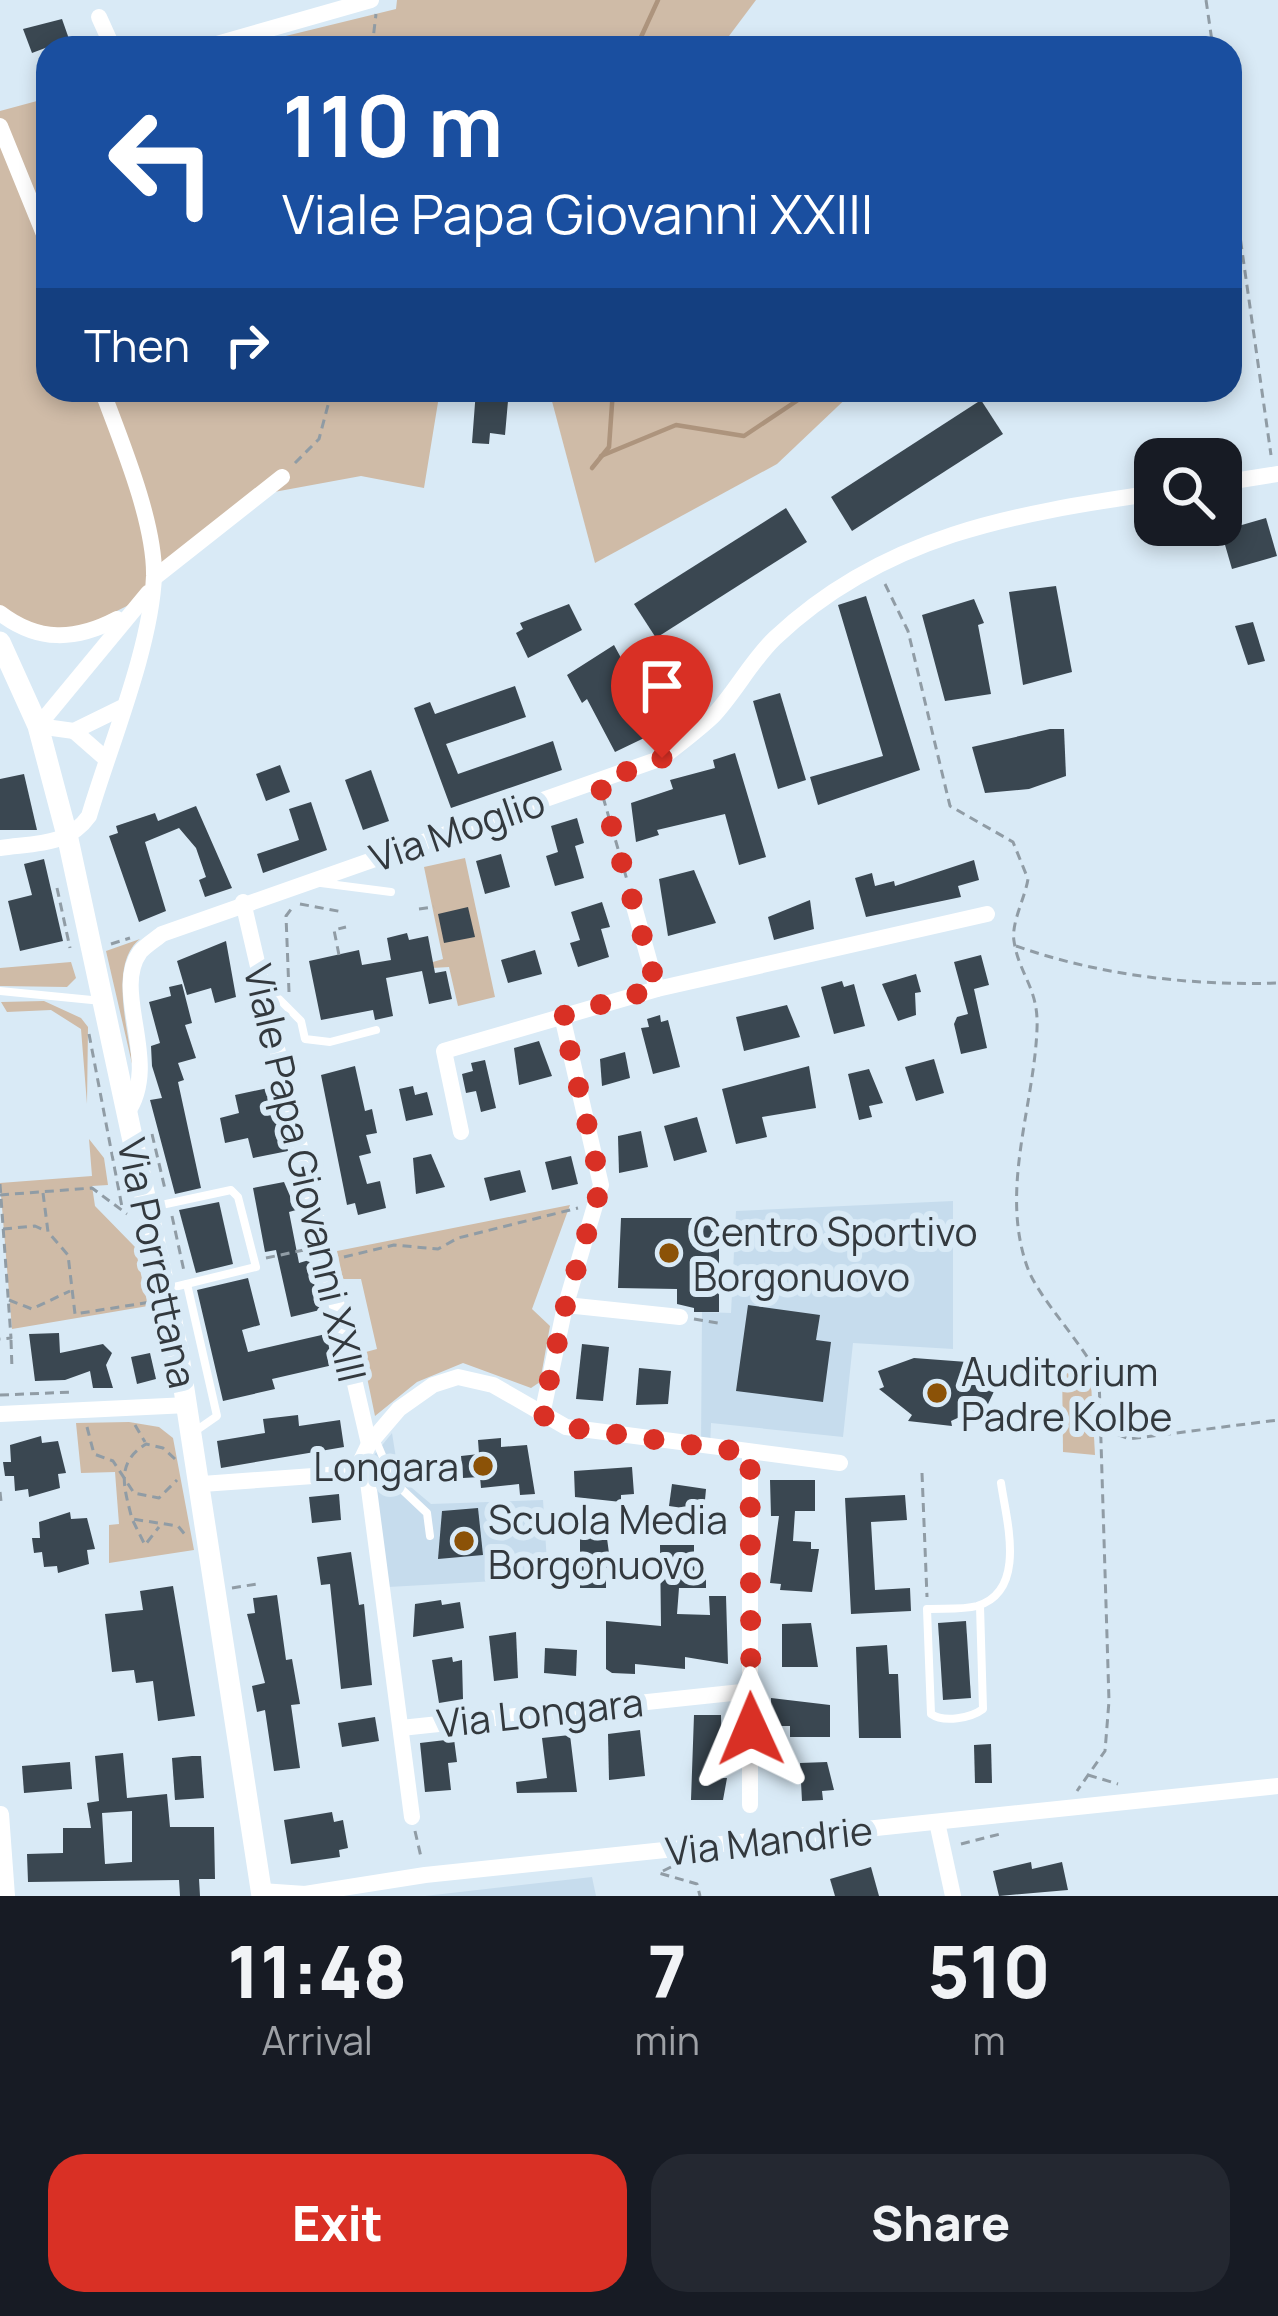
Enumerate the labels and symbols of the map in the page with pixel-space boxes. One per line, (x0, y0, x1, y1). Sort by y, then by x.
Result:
pin (611, 635, 713, 758)
street label: Via Moglio (362, 774, 552, 884)
street label: Viale Papa Giovanni XXIII (232, 959, 380, 1387)
street label: Via Porrettana (105, 1133, 211, 1393)
place label: Centro Sportivo Borgonuovo (693, 1204, 978, 1303)
marker: Centro Sportivo Borgonuovo (656, 1240, 682, 1266)
place label: Auditorium Padre Kolbe (961, 1344, 1172, 1443)
marker: Auditorium Padre Kolbe (924, 1380, 950, 1406)
place label: Longara (313, 1439, 459, 1493)
marker: Longara (470, 1453, 496, 1479)
place label: Scuola Media Borgonuovo (488, 1492, 728, 1591)
marker: Scuola Media Borgonuovo (451, 1528, 477, 1554)
position arrow (688, 1666, 814, 1792)
street label: Via Longara (434, 1674, 646, 1750)
street label: Via Mandrie (663, 1802, 875, 1878)

